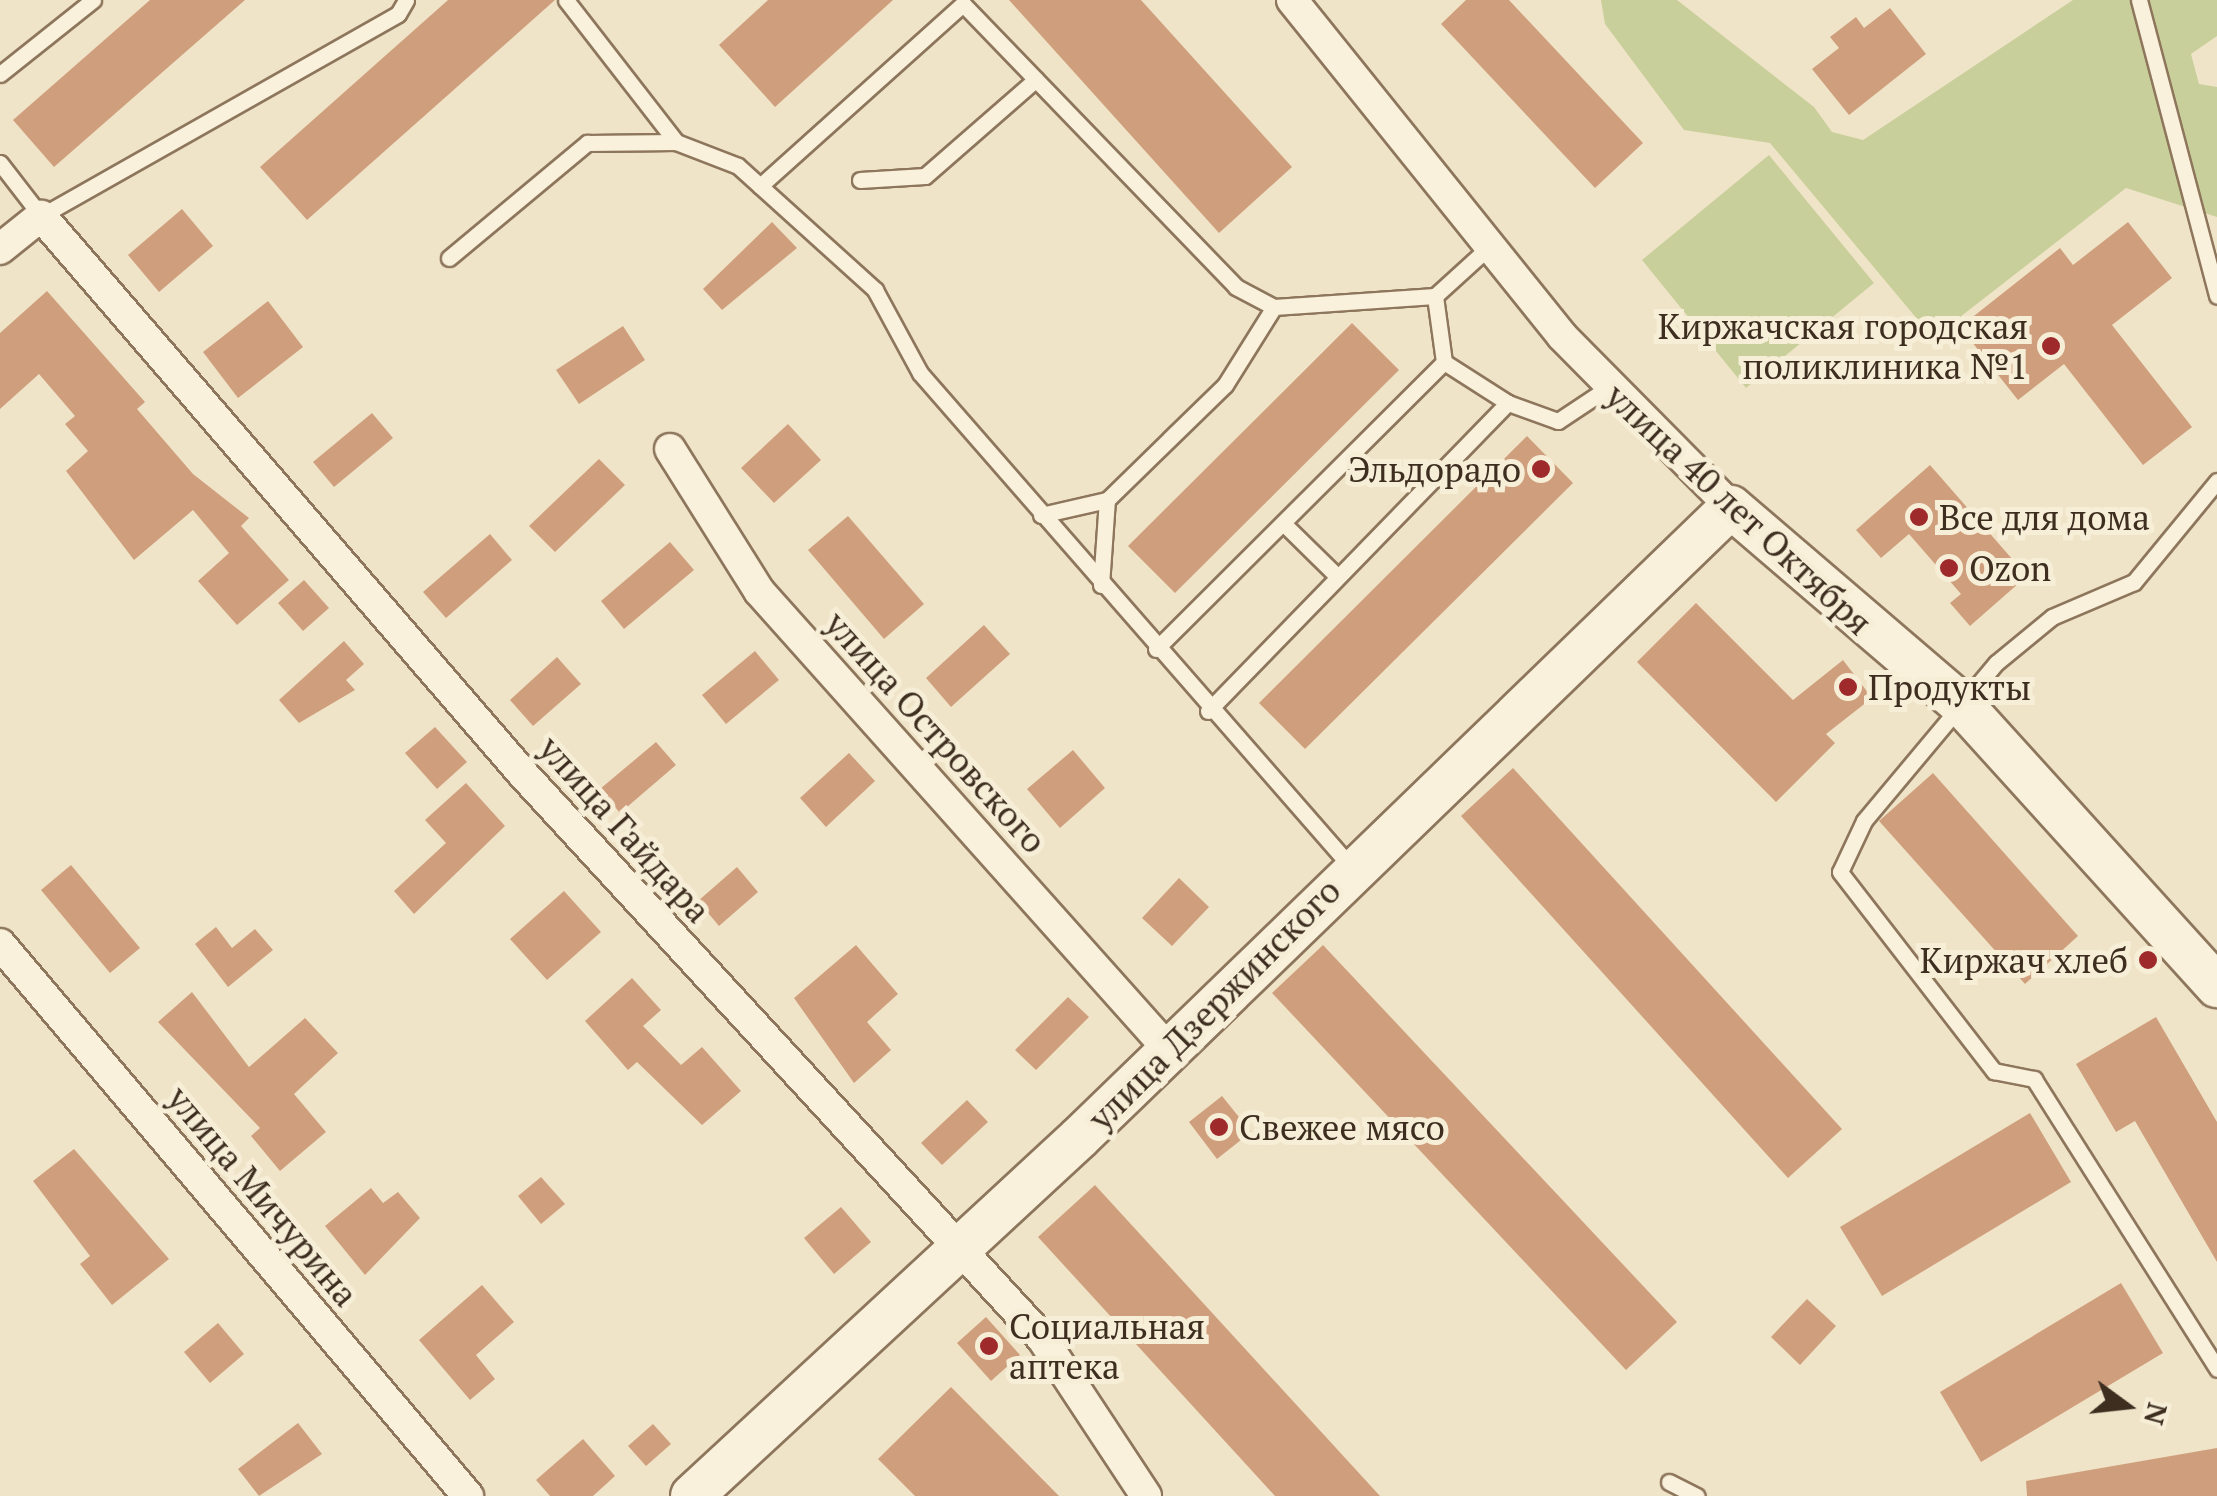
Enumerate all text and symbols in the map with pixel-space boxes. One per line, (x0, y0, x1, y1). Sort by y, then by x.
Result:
place label: Киржачская городская поликлиника №1 (1658, 305, 2028, 387)
marker: Киржачская городская поликлиника №1 (2038, 333, 2064, 359)
street label: улица 40 лет Октября (1597, 374, 1881, 644)
place label: Эльдорадо (1348, 448, 1521, 490)
marker: Эльдорадо (1530, 458, 1552, 480)
place label: Все для дома (1939, 496, 2151, 538)
marker: Все для дома (1908, 506, 1930, 528)
place label: Ozon (1969, 547, 2051, 589)
marker: Ozon (1938, 557, 1960, 579)
street label: улица Островского (817, 603, 1055, 861)
place label: Продукты (1868, 666, 2031, 708)
marker: Продукты (1837, 676, 1859, 698)
street label: улица Гайдара (530, 727, 720, 931)
street label: улица Дзержинского (1079, 869, 1349, 1139)
place label: Киржач хлеб (1920, 939, 2128, 981)
marker: Киржач хлеб (2137, 949, 2159, 971)
street label: улица Мичурина (159, 1077, 367, 1315)
place label: Свежее мясо (1239, 1106, 1445, 1148)
marker: Свежее мясо (1208, 1116, 1230, 1138)
place label: Социальная аптека (1009, 1305, 1205, 1387)
marker: Социальная аптека (978, 1335, 1000, 1357)
north arrow (2077, 1356, 2177, 1456)
text: N (2136, 1399, 2177, 1429)

